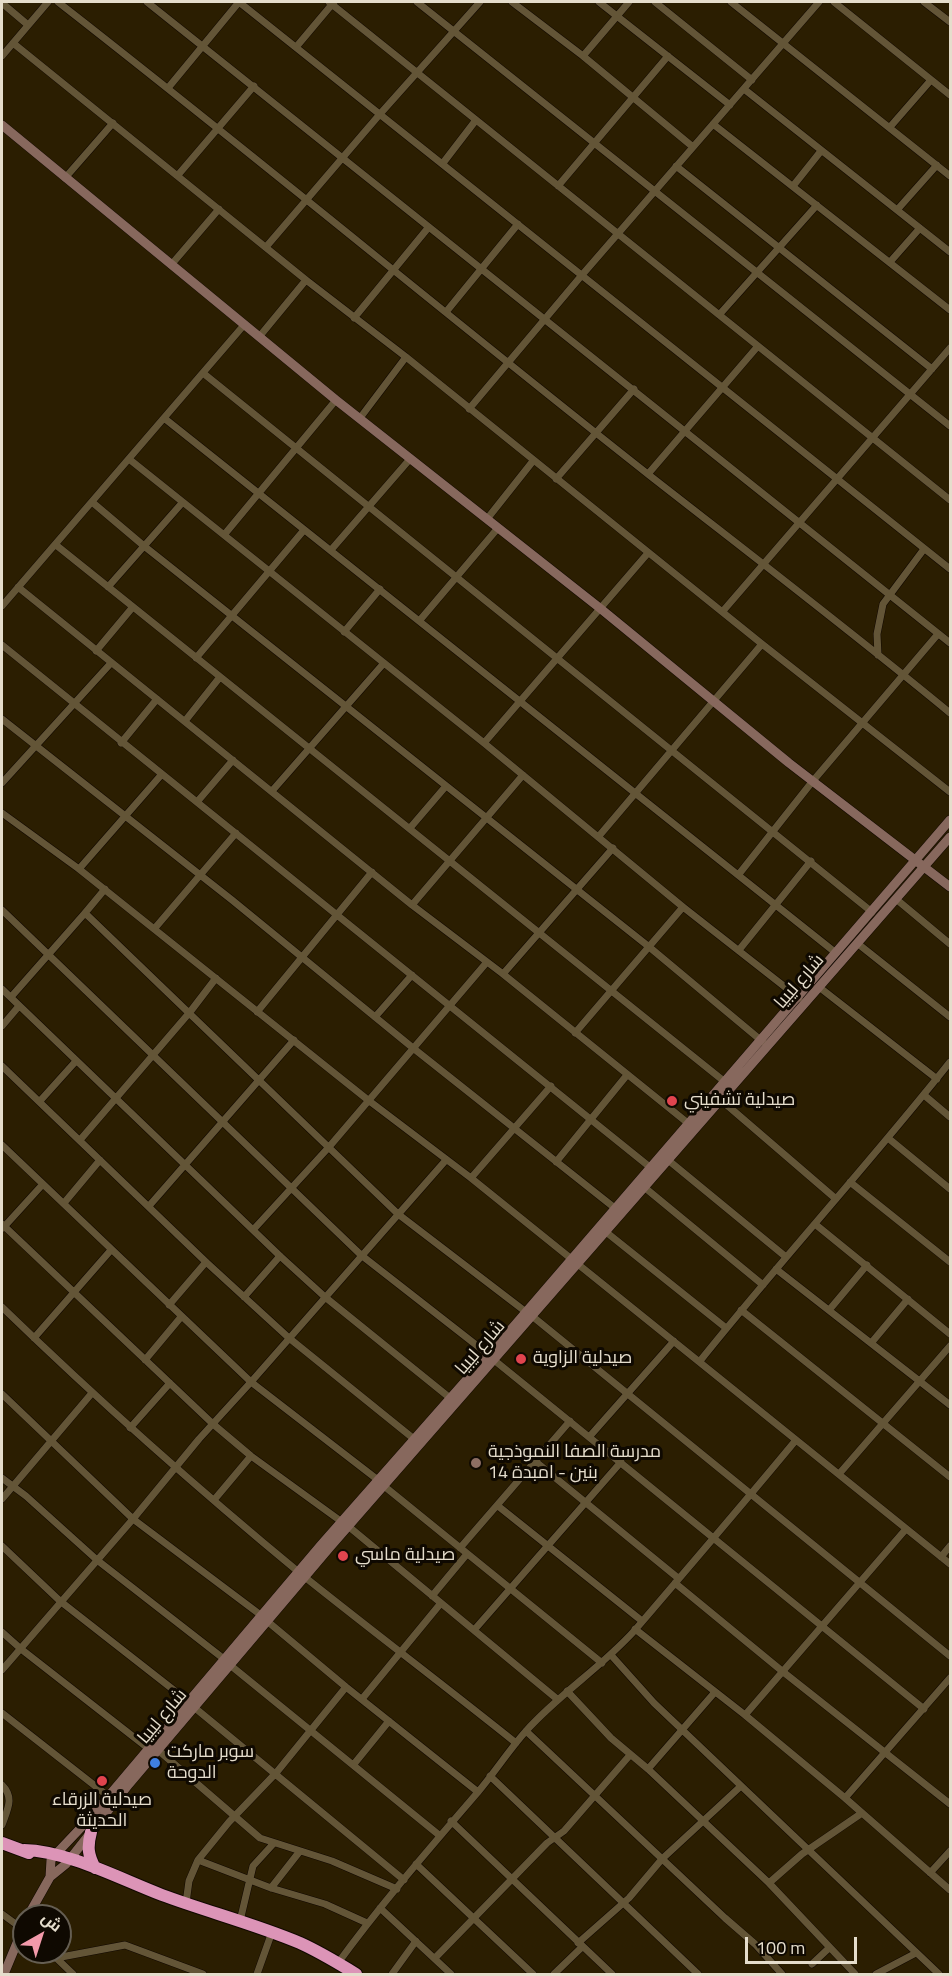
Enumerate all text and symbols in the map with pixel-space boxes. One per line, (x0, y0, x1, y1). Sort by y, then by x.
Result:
street label: شارع ليبيا (771, 950, 829, 1014)
place label: صيدلية تشفيني (684, 1090, 795, 1112)
marker: صيدلية تشفيني (665, 1094, 679, 1108)
street label: شارع ليبيا (452, 1316, 510, 1380)
place label: صيدلية الزاوية (533, 1348, 632, 1370)
marker: صيدلية الزاوية (514, 1352, 528, 1366)
place label: مدرسة الصفا النموذجية بنين - امبدة 14 (488, 1442, 661, 1484)
marker: مدرسة الصفا النموذجية بنين - امبدة 14 (469, 1456, 483, 1470)
place label: صيدلية ماسي (355, 1545, 455, 1567)
marker: صيدلية ماسي (336, 1549, 350, 1563)
street label: شارع ليبيا (134, 1685, 192, 1749)
place label: سوبر ماركت الدوحة (167, 1742, 254, 1784)
marker: سوبر ماركت الدوحة (148, 1756, 162, 1770)
marker: صيدلية الزرقاء الحديثة (95, 1774, 109, 1788)
place label: صيدلية الزرقاء الحديثة (52, 1790, 152, 1832)
north arrow (12, 1904, 72, 1964)
text: ش (37, 1906, 68, 1937)
scale bar (748, 1925, 860, 1963)
text: 100 m (756, 1934, 805, 1961)

